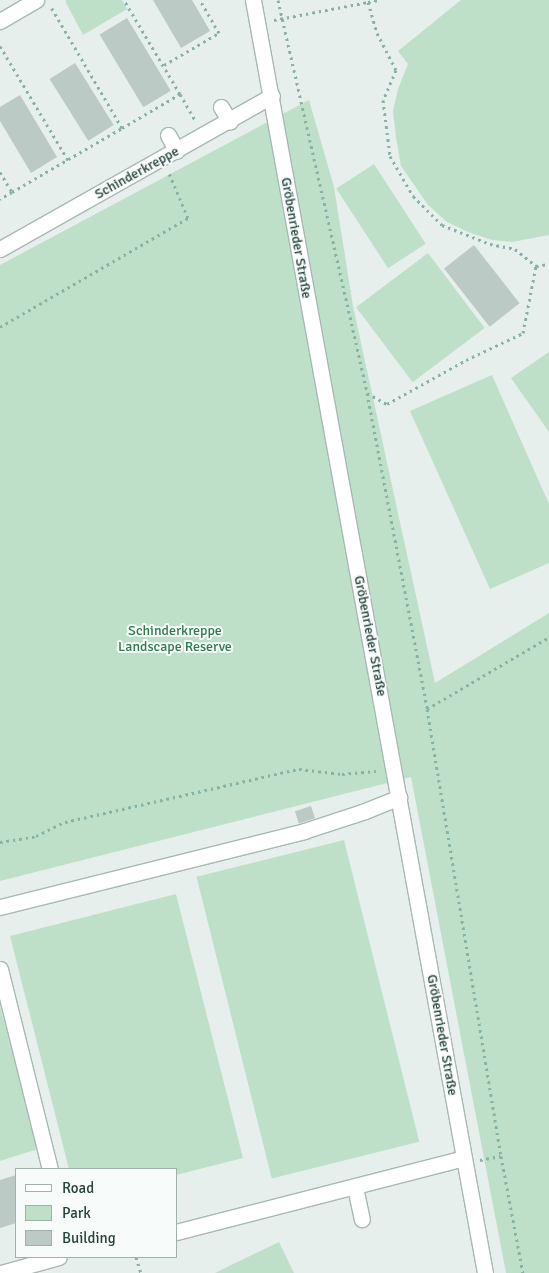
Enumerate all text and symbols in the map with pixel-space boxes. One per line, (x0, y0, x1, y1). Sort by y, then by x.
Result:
street label: Schinderkreppe (92, 143, 182, 203)
street label: Gröbenrieder Straße (277, 176, 315, 300)
street label: Gröbenrieder Straße (350, 574, 390, 698)
park label: Schinderkreppe Landscape Reserve (118, 623, 232, 656)
street label: Gröbenrieder Straße (423, 973, 461, 1097)
legend (15, 1168, 178, 1258)
text: Road (62, 1179, 94, 1197)
text: Park (62, 1204, 91, 1222)
text: Building (62, 1229, 116, 1247)

